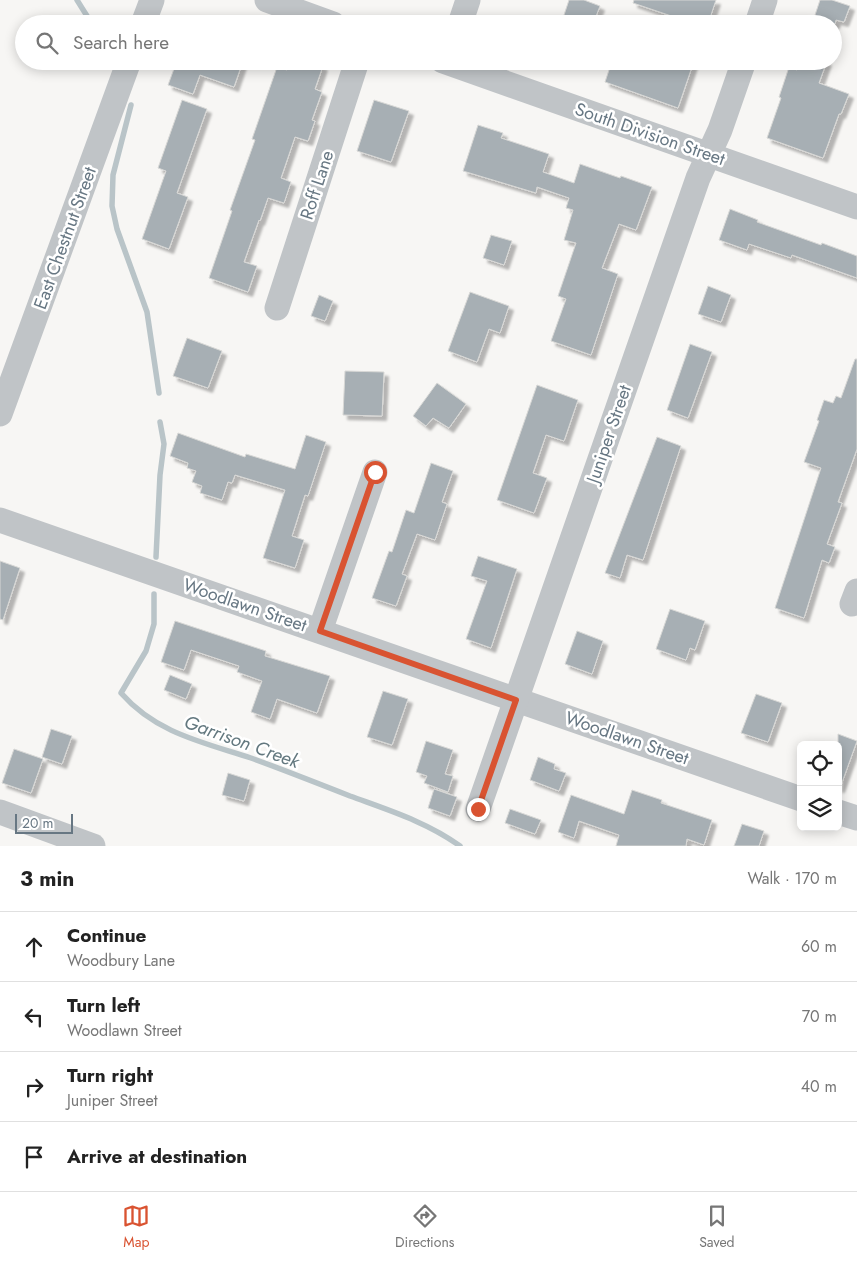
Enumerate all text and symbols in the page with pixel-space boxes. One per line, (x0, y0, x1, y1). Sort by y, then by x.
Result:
search box (15, 15, 842, 70)
icon: search (33, 29, 61, 57)
text: Search here (73, 29, 169, 56)
street label: South Division Street (571, 96, 729, 172)
street label: Roff Lane (294, 147, 340, 223)
street label: East Chestnut Street (27, 163, 103, 313)
street label: Juniper Street (579, 381, 638, 488)
route start (364, 461, 387, 484)
street label: Woodlawn Street (180, 572, 311, 639)
street label: Woodlawn Street (562, 705, 693, 772)
water label: Garrison Creek (180, 708, 304, 775)
map controls (797, 741, 842, 831)
button: locate (797, 741, 842, 786)
button: layers (797, 786, 842, 831)
route end (467, 798, 490, 821)
scale bar (15, 811, 72, 834)
text: 20 m (22, 813, 54, 833)
text: 3 min (20, 864, 74, 894)
text: Walk · 170 m (747, 867, 837, 890)
text: Continue (67, 922, 146, 949)
icon: ahead (20, 933, 48, 961)
text: 60 m (801, 935, 837, 958)
text: Woodbury Lane (67, 949, 175, 972)
text: Turn left (67, 992, 140, 1019)
icon: left (20, 1003, 48, 1031)
text: 70 m (802, 1005, 837, 1028)
text: Woodlawn Street (67, 1019, 182, 1042)
text: Turn right (67, 1062, 153, 1089)
icon: right (20, 1073, 48, 1101)
text: 40 m (801, 1075, 837, 1098)
text: Juniper Street (67, 1089, 158, 1112)
icon: arrive (20, 1143, 48, 1171)
text: Arrive at destination (67, 1143, 247, 1170)
tab: Map (122, 1202, 150, 1252)
tab: Directions (395, 1202, 454, 1252)
tab: Saved (699, 1202, 735, 1252)

